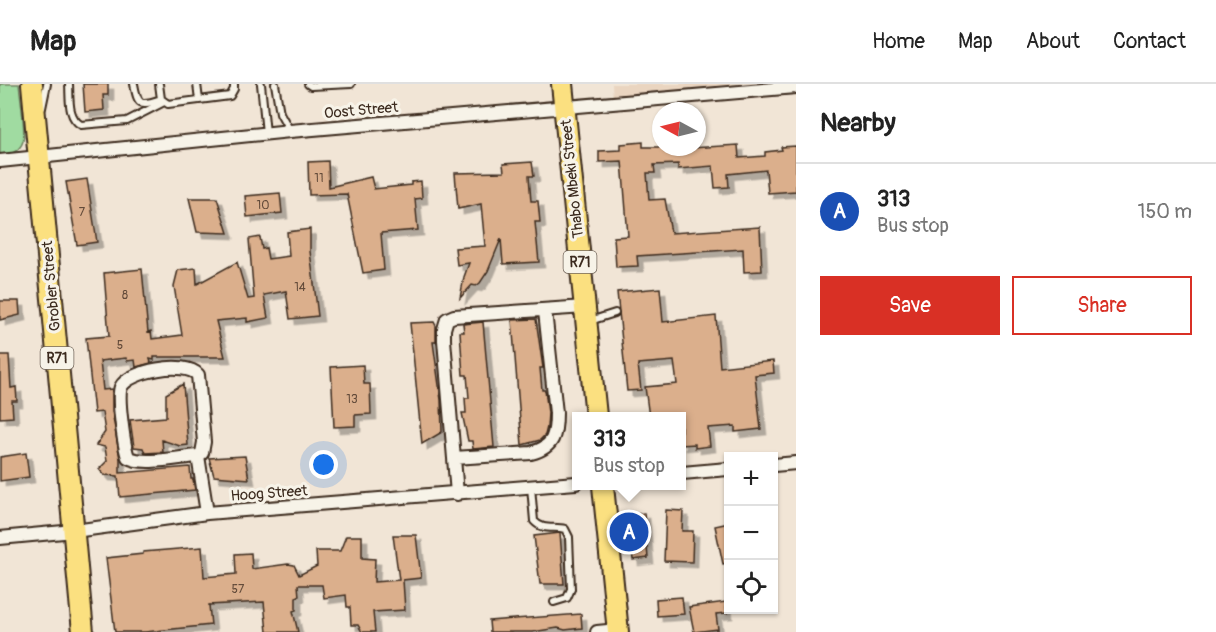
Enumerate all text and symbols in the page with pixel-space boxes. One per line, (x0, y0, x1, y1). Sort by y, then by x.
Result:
text: Map (30, 24, 76, 59)
text: Home (872, 28, 925, 55)
text: Map (958, 28, 993, 55)
text: About (1026, 28, 1080, 55)
text: Contact (1113, 28, 1186, 55)
street label: Oost Street (323, 98, 400, 123)
north arrow (652, 102, 706, 156)
text: Nearby (820, 107, 896, 139)
street label: Thabo Mbeki Street (557, 118, 588, 239)
house number: 11 (314, 171, 324, 186)
text: 313 (877, 185, 910, 213)
house number: 10 (257, 198, 269, 213)
text: A (833, 199, 846, 224)
text: 150 m (1138, 199, 1192, 224)
house number: 7 (79, 205, 86, 220)
text: Bus stop (877, 213, 949, 238)
street label: Grobler Street (38, 239, 65, 332)
road number: R71 (564, 251, 596, 273)
button: Save (820, 276, 1000, 335)
button: Share (1012, 276, 1192, 335)
house number: 14 (294, 280, 306, 295)
house number: 8 (122, 288, 128, 303)
house number: 5 (117, 338, 123, 353)
road number: R71 (40, 347, 74, 369)
house number: 13 (346, 392, 358, 407)
popup (572, 412, 686, 490)
text: 313 (593, 425, 626, 453)
your location (309, 450, 338, 479)
map controls (724, 452, 778, 614)
button: + (724, 452, 778, 506)
text: Bus stop (593, 453, 665, 478)
street label: Hoog Street (230, 481, 309, 506)
button: − (724, 506, 778, 560)
pin: A (610, 510, 648, 554)
button: locate (724, 560, 778, 614)
house number: 57 (232, 582, 245, 597)

